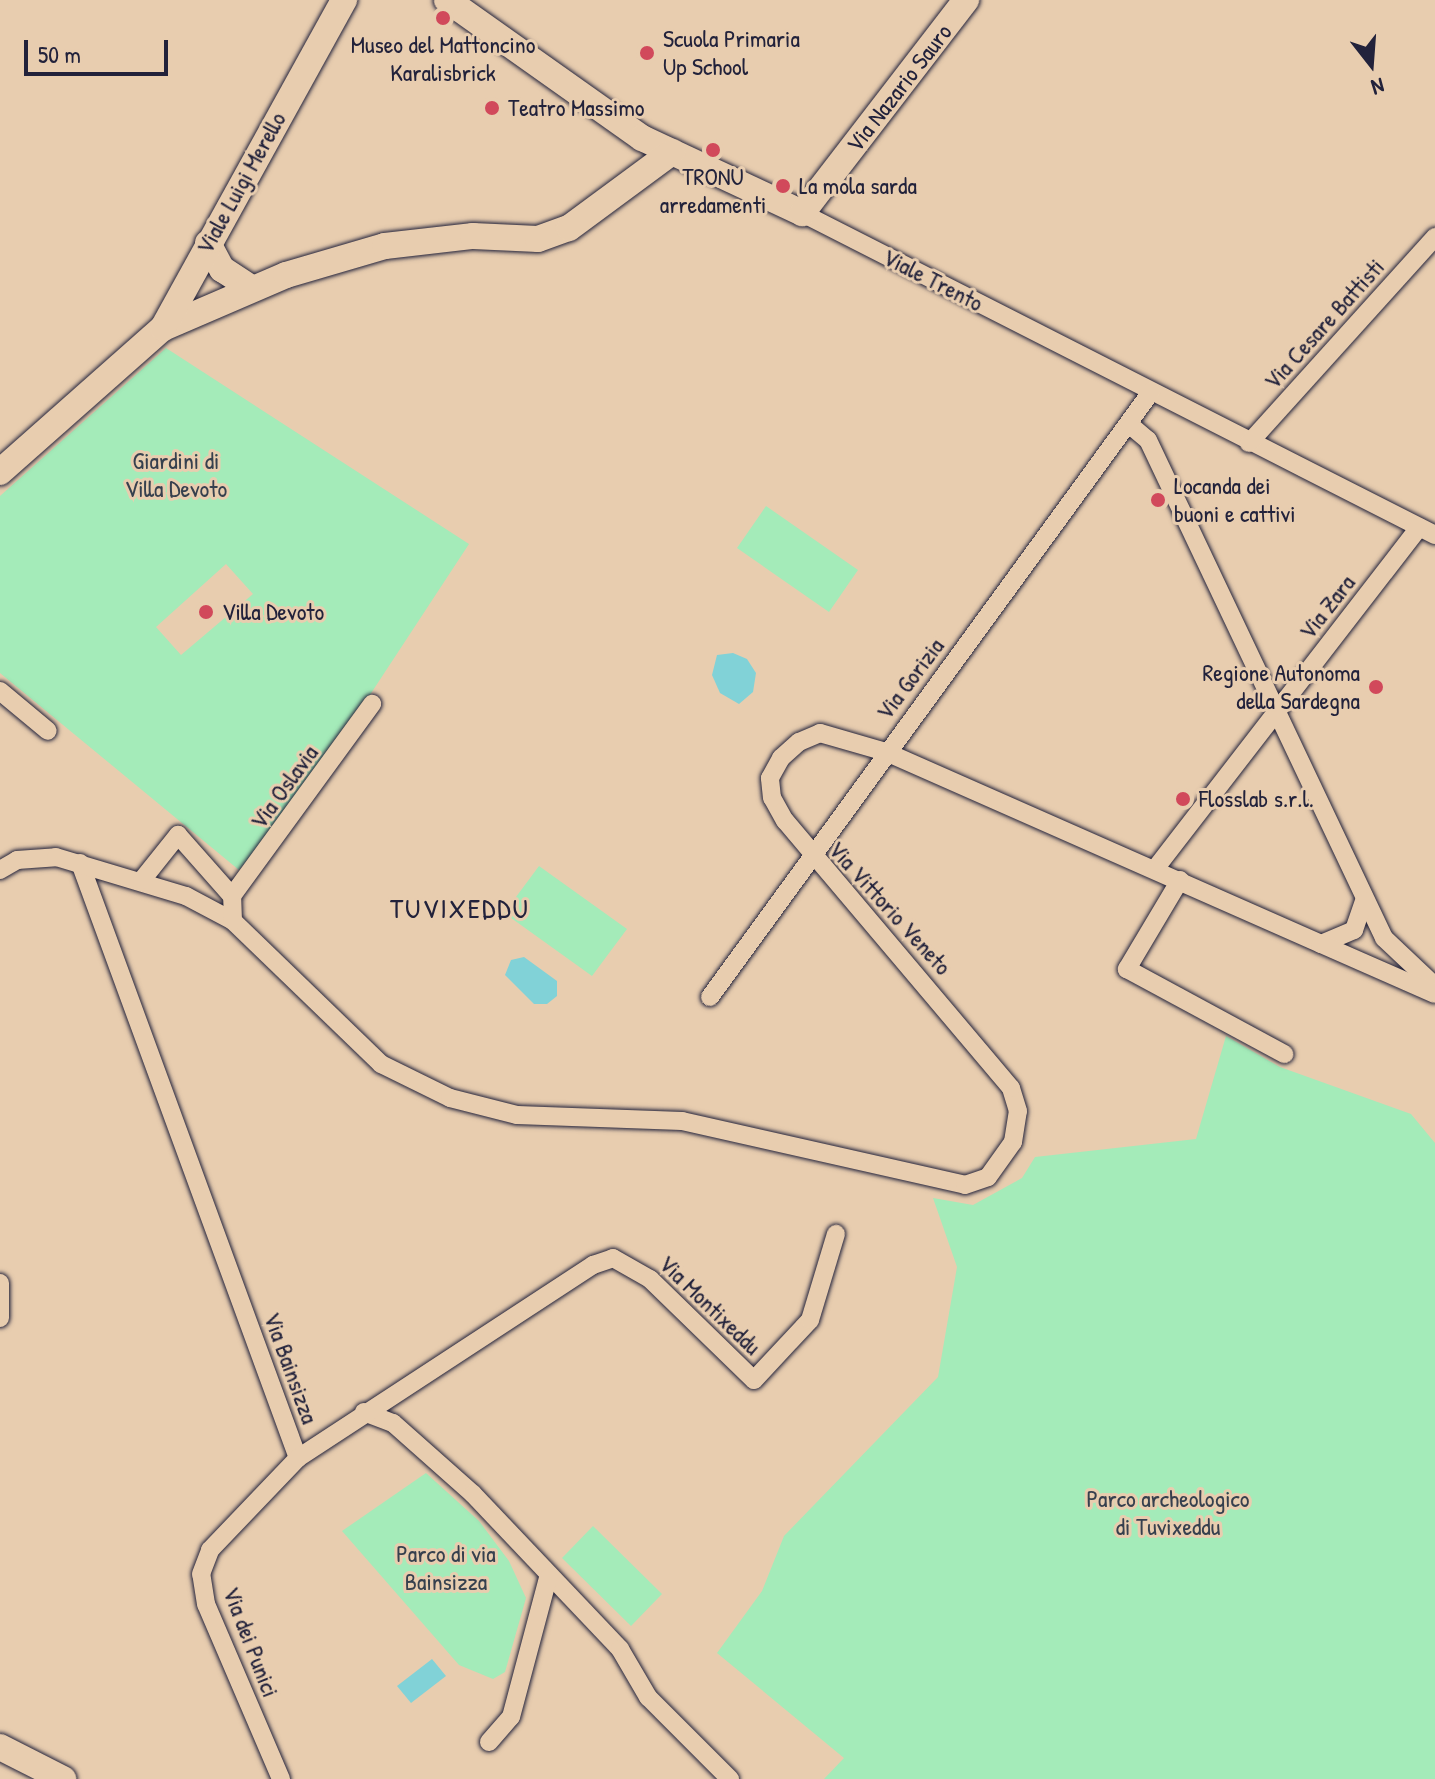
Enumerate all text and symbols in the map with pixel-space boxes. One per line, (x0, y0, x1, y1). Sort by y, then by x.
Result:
marker: Museo del Mattoncino Karalisbrick (434, 9, 452, 27)
street label: Via Nazario Sauro (840, 18, 958, 158)
scale bar (28, 24, 172, 74)
north arrow (1331, 24, 1411, 104)
place label: Scuola Primaria Up School (663, 25, 800, 81)
place label: Museo del Mattoncino Karalisbrick (351, 31, 535, 87)
text: 50 m (38, 38, 81, 70)
marker: Scuola Primaria Up School (638, 44, 656, 62)
text: N (1368, 71, 1388, 103)
place label: Teatro Massimo (508, 94, 644, 122)
marker: Teatro Massimo (483, 99, 501, 117)
street label: Viale Luigi Merello (190, 107, 292, 259)
marker: TRONU arredamenti (704, 141, 722, 159)
place label: TRONU arredamenti (660, 163, 766, 219)
place label: La mola sarda (799, 172, 917, 200)
marker: La mola sarda (774, 177, 792, 195)
street label: Viale Trento (878, 243, 988, 317)
street label: Via Cesare Battisti (1258, 253, 1390, 395)
park label: Giardini di Villa Devoto (125, 447, 227, 503)
place label: Locanda dei buoni e cattivi (1174, 472, 1296, 528)
marker: Locanda dei buoni e cattivi (1149, 491, 1167, 509)
street label: Via Zara (1293, 569, 1361, 645)
place label: Villa Devoto (222, 598, 324, 626)
marker: Villa Devoto (197, 603, 215, 621)
street label: Via Gorizia (870, 633, 950, 725)
place label: Regione Autonoma della Sardegna (1202, 659, 1360, 715)
marker: Regione Autonoma della Sardegna (1367, 678, 1385, 696)
street label: Via Oslavia (244, 739, 324, 835)
place label: Flosslab s.r.l. (1199, 785, 1314, 813)
marker: Flosslab s.r.l. (1174, 790, 1192, 808)
street label: Via Vittorio Veneto (822, 835, 958, 981)
district label: TUVIXEDDU (390, 891, 530, 925)
street label: Via Montixeddu (653, 1249, 767, 1361)
street label: Via Bainsizza (258, 1308, 324, 1428)
park label: Parco archeologico di Tuvixeddu (1086, 1485, 1250, 1541)
park label: Parco di via Bainsizza (396, 1540, 496, 1596)
street label: Via dei Punici (217, 1583, 285, 1701)

